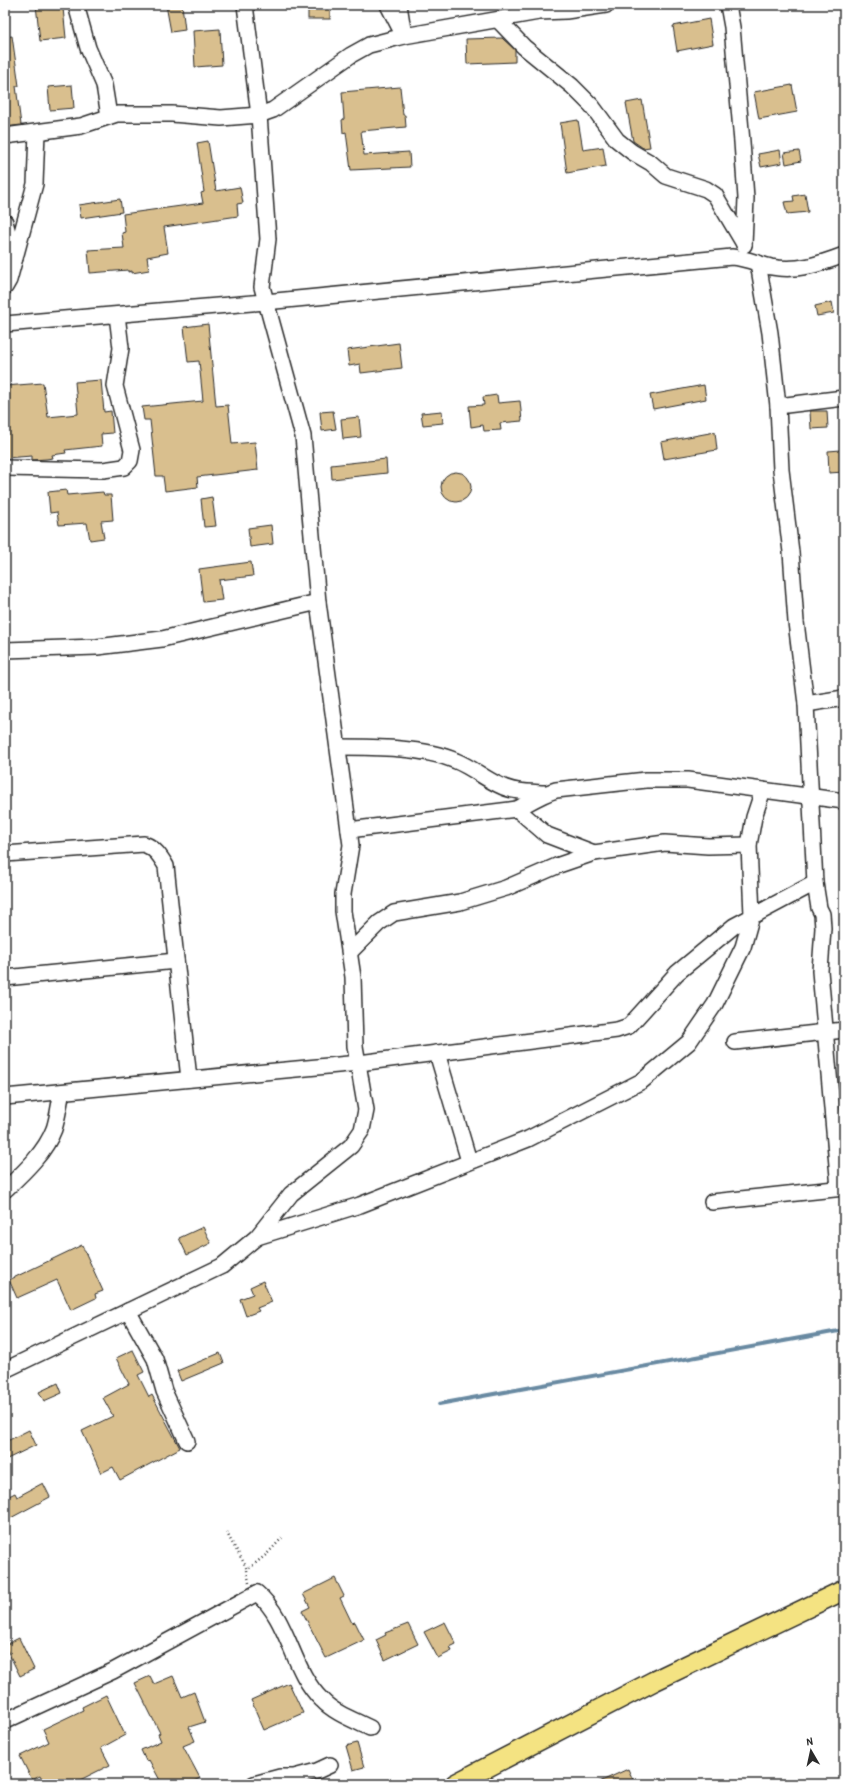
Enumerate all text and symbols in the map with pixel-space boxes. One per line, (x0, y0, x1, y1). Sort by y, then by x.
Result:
north arrow (791, 1731, 831, 1771)
text: N (805, 1734, 814, 1748)

